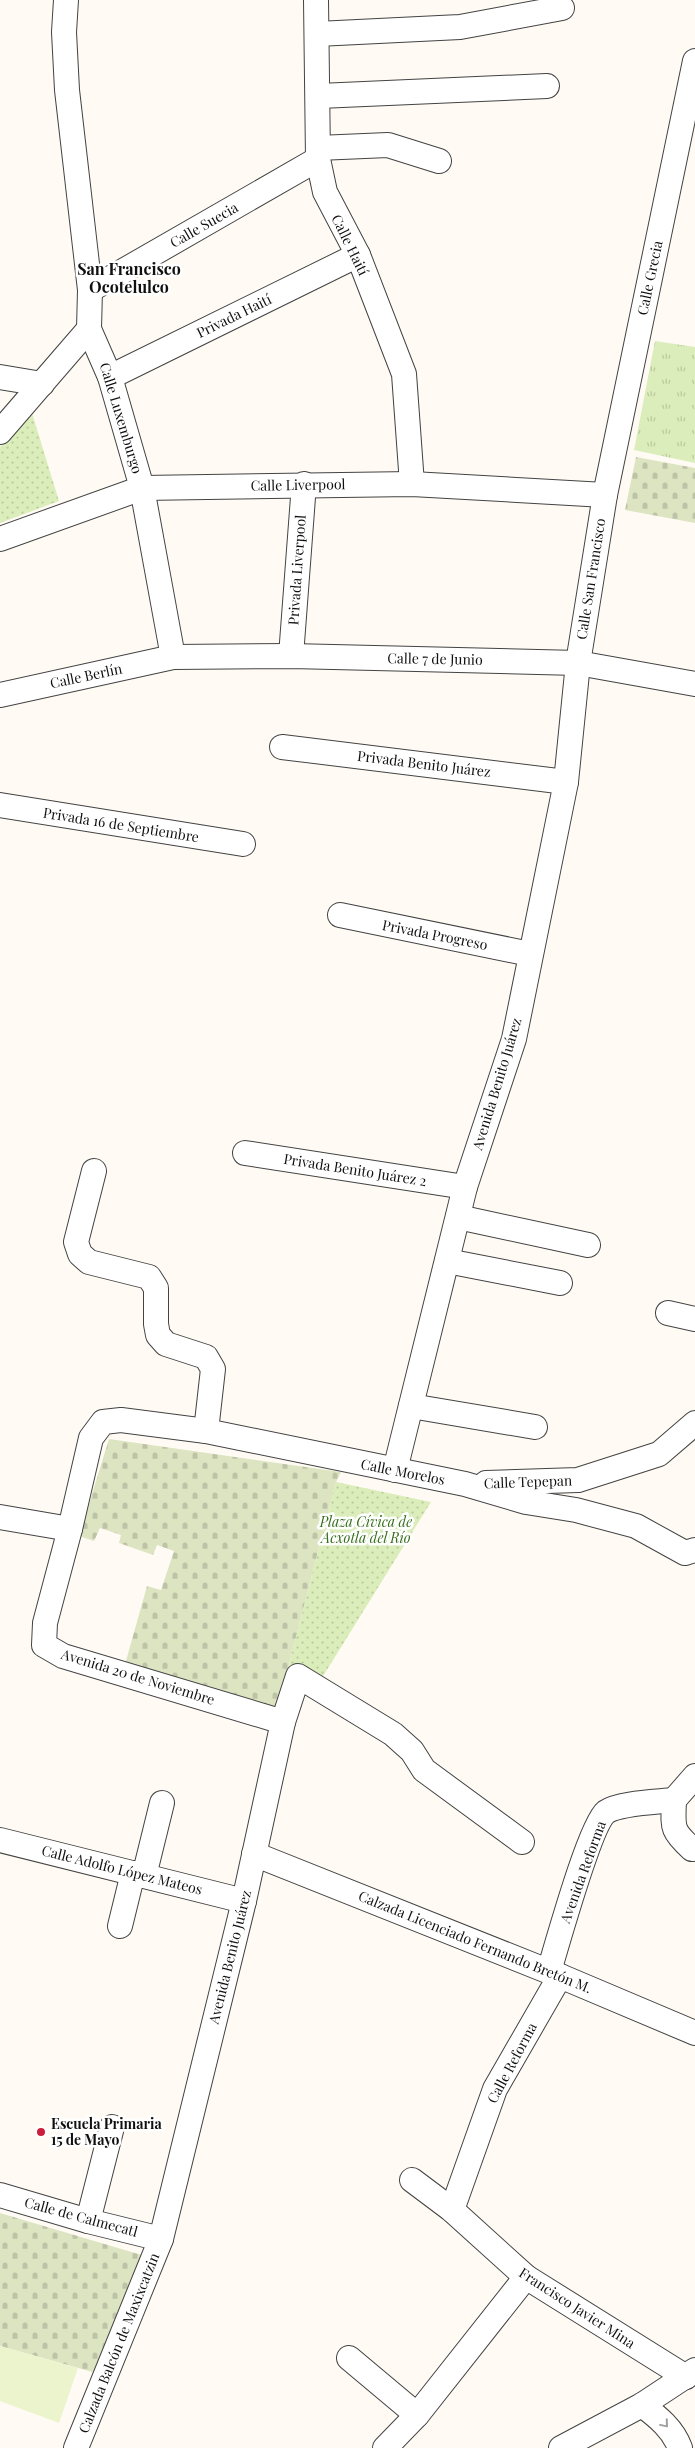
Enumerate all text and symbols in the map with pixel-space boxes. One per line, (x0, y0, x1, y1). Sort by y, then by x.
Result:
street label: Calle Suecia (166, 197, 241, 252)
street label: Calle Haití (328, 211, 373, 278)
street label: Calle Grecia (632, 239, 667, 317)
district label: San Francisco Ocotelulco (77, 258, 181, 297)
street label: Privada Haití (193, 289, 275, 342)
street label: Calle Luxemburgo (96, 360, 147, 476)
street label: Calle Liverpool (250, 474, 346, 495)
street label: Privada Liverpool (283, 514, 310, 626)
street label: Calle San Francisco (572, 517, 610, 641)
street label: Calle 7 de Junio (387, 648, 483, 669)
street label: Calle Berlín (48, 658, 124, 692)
street label: Privada Benito Juárez (356, 746, 492, 781)
street label: Privada 16 de Septiembre (42, 803, 200, 846)
street label: Privada Progreso (381, 915, 490, 954)
street label: Avenida Benito Juárez (467, 1015, 526, 1153)
street label: Privada Benito Juárez 2 (282, 1149, 428, 1190)
street label: Calle Morelos (359, 1454, 447, 1489)
street label: Calle Tepepan (483, 1470, 573, 1493)
park label: Plaza Cívica de Acxotla del Río (319, 1512, 412, 1547)
street label: Avenida 20 de Noviembre (58, 1644, 217, 1709)
street label: Avenida Reforma (555, 1818, 610, 1926)
street label: Calle Adolfo López Mateos (40, 1840, 204, 1899)
street label: Calzada Licenciado Fernando Bretón M. (356, 1886, 595, 1997)
street label: Avenida Benito Juárez (203, 1888, 255, 2027)
street label: Calle Reforma (482, 2019, 541, 2106)
place label: Escuela Primaria 15 de Mayo (51, 2114, 162, 2149)
marker: Escuela Primaria 15 de Mayo (35, 2126, 47, 2138)
street label: Calle de Calmecatl (22, 2192, 140, 2241)
street label: Calzada Balcón de Maxixcatzin (74, 2249, 164, 2436)
street label: Francisco Javier Mina (516, 2263, 639, 2352)
one-way arrow (659, 2418, 667, 2427)

